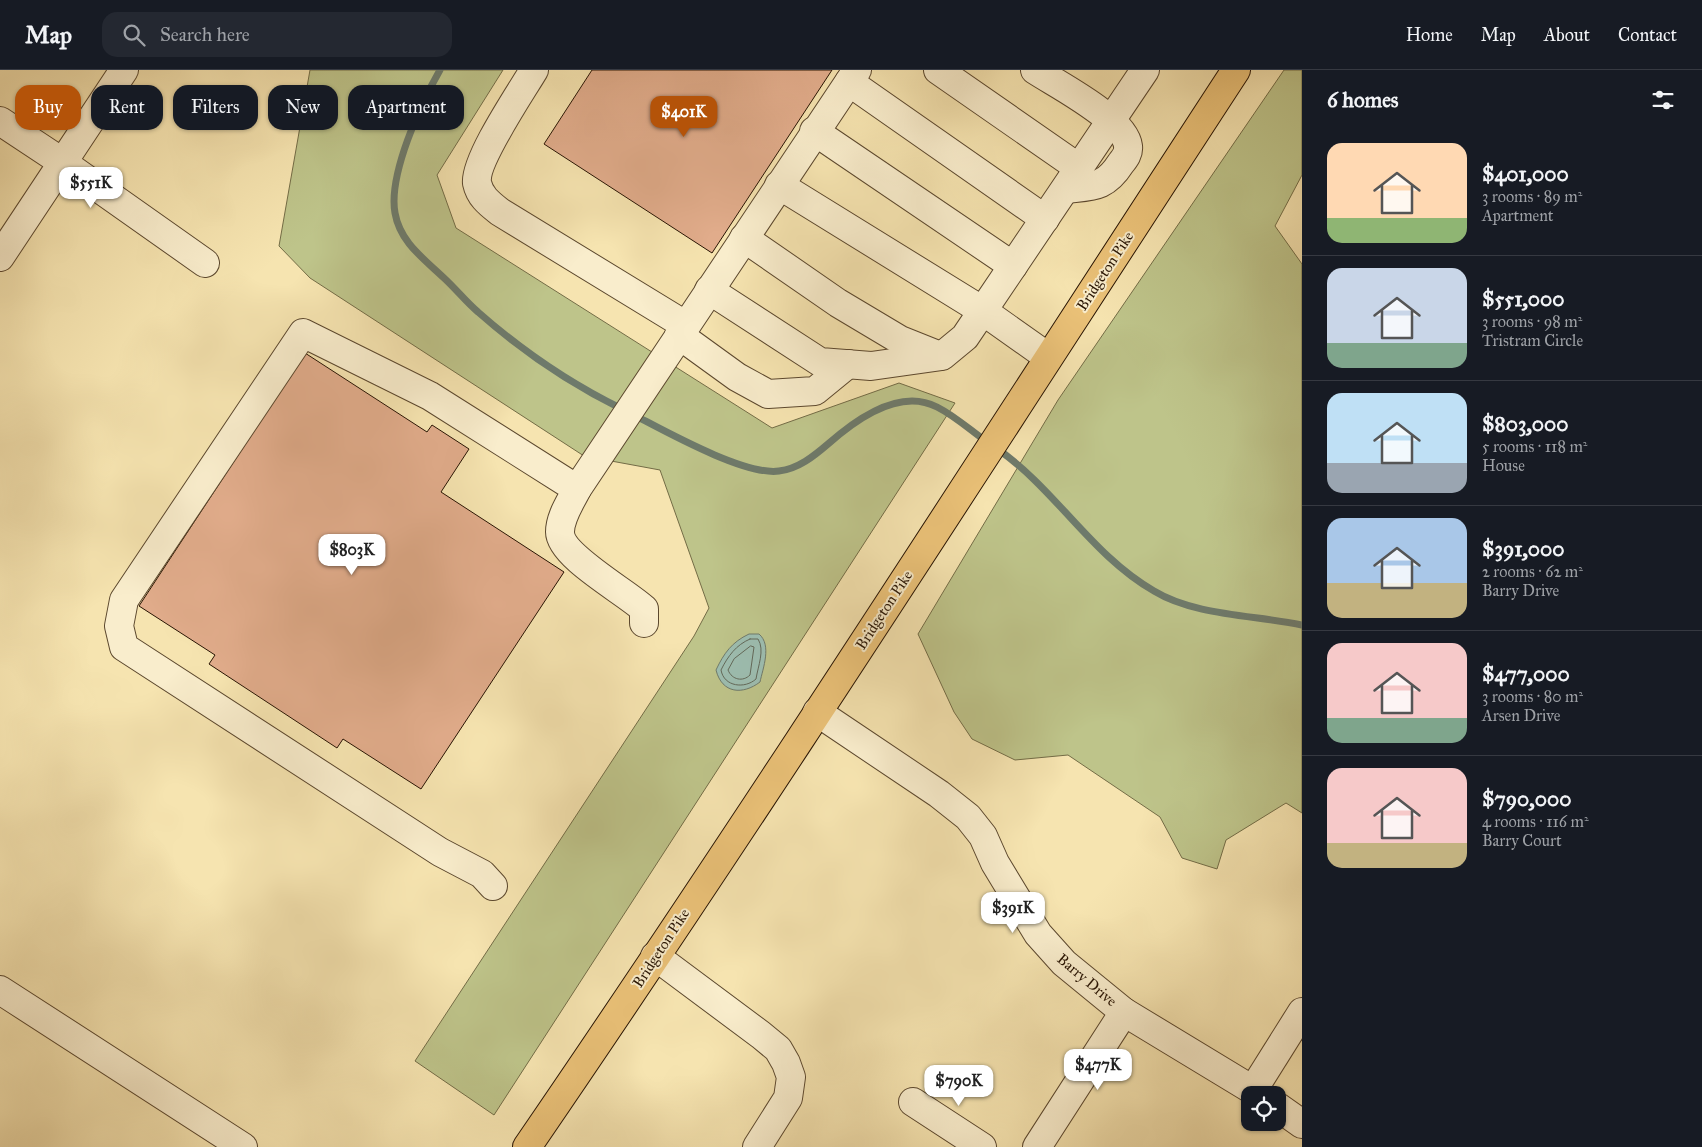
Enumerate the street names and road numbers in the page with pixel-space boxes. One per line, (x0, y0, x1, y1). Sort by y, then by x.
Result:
street label: Bridgeton Pike (1073, 228, 1137, 314)
street label: Bridgeton Pike (852, 567, 916, 653)
street label: Bridgeton Pike (629, 905, 693, 991)
street label: Barry Drive (1053, 950, 1121, 1010)

